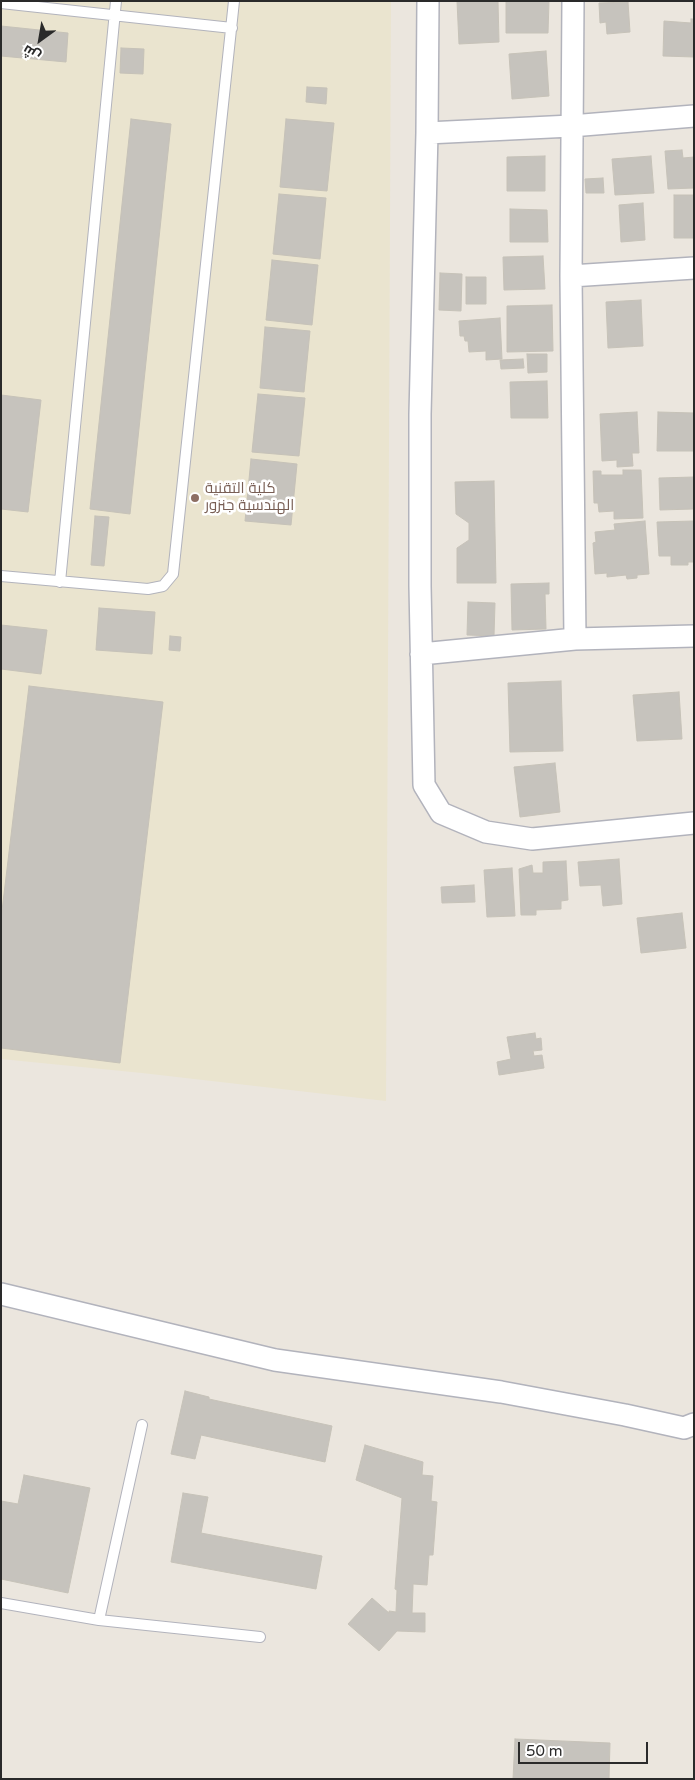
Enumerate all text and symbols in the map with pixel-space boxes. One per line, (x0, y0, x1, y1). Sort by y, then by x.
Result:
north arrow (15, 15, 65, 65)
text: ش (20, 41, 44, 65)
place label: كلية التقنية الهندسية جنزور (205, 480, 294, 515)
marker: كلية التقنية الهندسية جنزور (189, 492, 201, 504)
scale bar (520, 1732, 650, 1764)
text: 50 m (526, 1742, 563, 1760)

